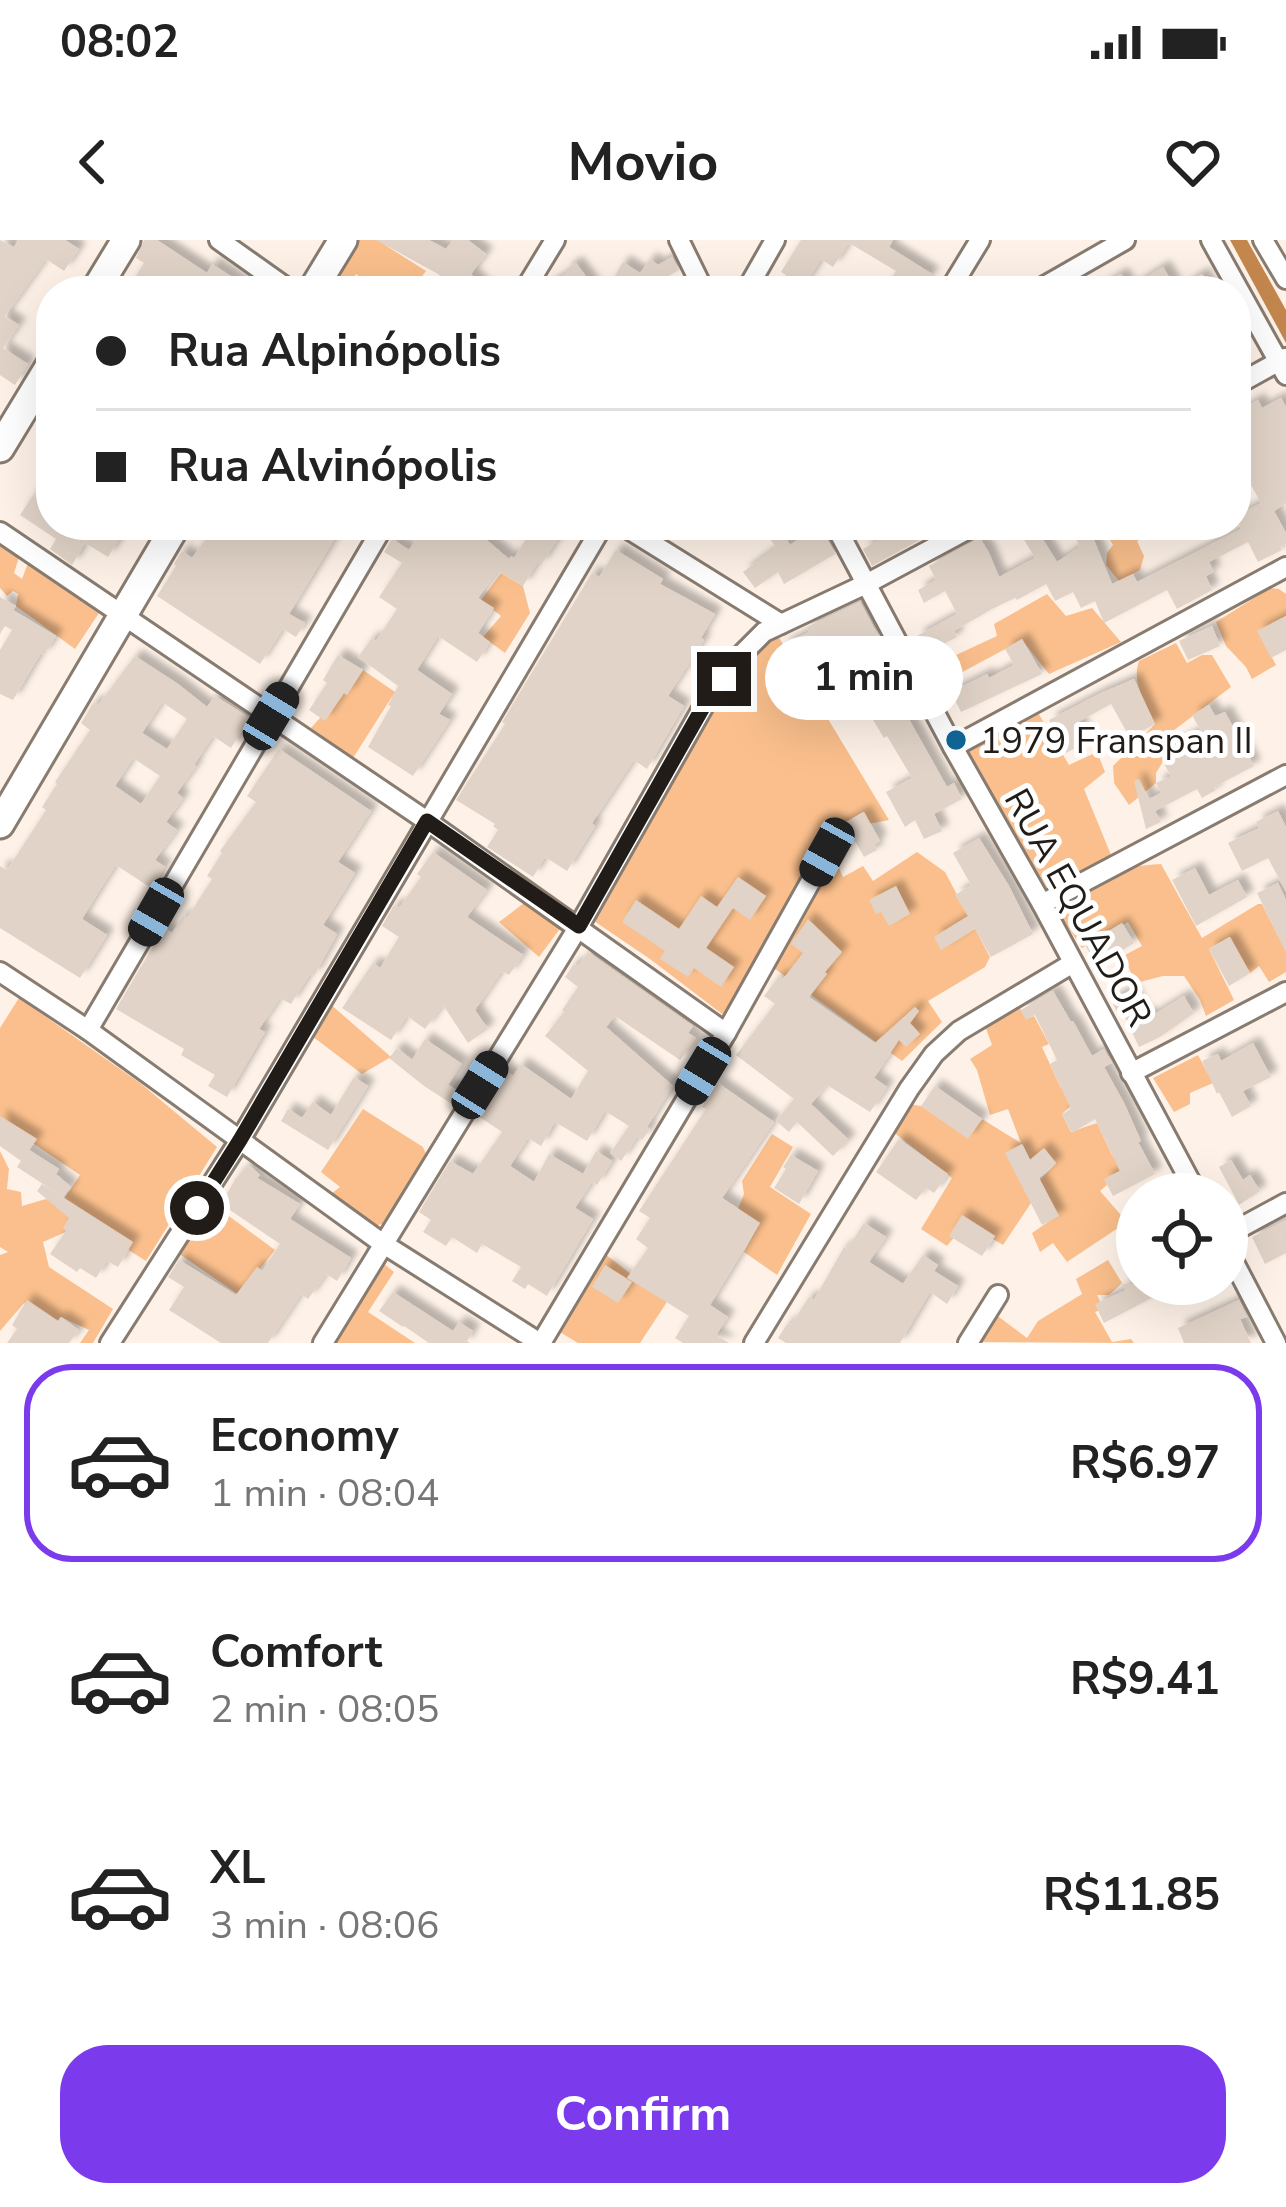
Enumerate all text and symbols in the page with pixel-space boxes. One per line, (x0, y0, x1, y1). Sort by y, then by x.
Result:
text: 08:02 (60, 12, 179, 73)
text: Movio (568, 125, 718, 199)
icon: back (60, 129, 126, 195)
icon: heart (1160, 129, 1226, 195)
text: Rua Alpinópolis (168, 321, 501, 382)
text: Rua Alvinópolis (168, 436, 497, 497)
callout: 1 min (766, 637, 964, 721)
text: 1 min (814, 651, 914, 704)
route end (697, 652, 751, 706)
car (237, 676, 305, 756)
place label: 1979 Franspan II (980, 717, 1253, 766)
marker: 1979 Franspan II (943, 727, 969, 753)
street label: RUA EQUADOR (992, 780, 1163, 1035)
car (794, 812, 860, 892)
car (122, 872, 190, 952)
car (669, 1031, 737, 1111)
car (446, 1045, 514, 1125)
map controls (1116, 1173, 1248, 1305)
button: locate (1116, 1173, 1248, 1305)
route start (170, 1181, 224, 1235)
text: Economy (210, 1406, 399, 1467)
icon: car (66, 1409, 174, 1517)
text: R$6.97 (1070, 1433, 1220, 1494)
text: 1 min · 08:04 (210, 1467, 439, 1520)
text: Comfort (210, 1622, 382, 1683)
icon: car (66, 1625, 174, 1733)
text: R$9.41 (1070, 1649, 1220, 1710)
text: 2 min · 08:05 (210, 1683, 439, 1736)
text: XL (210, 1838, 266, 1899)
icon: car (66, 1841, 174, 1949)
text: R$11.85 (1043, 1865, 1220, 1926)
text: 3 min · 08:06 (210, 1899, 439, 1952)
button: Confirm (60, 2045, 1226, 2183)

